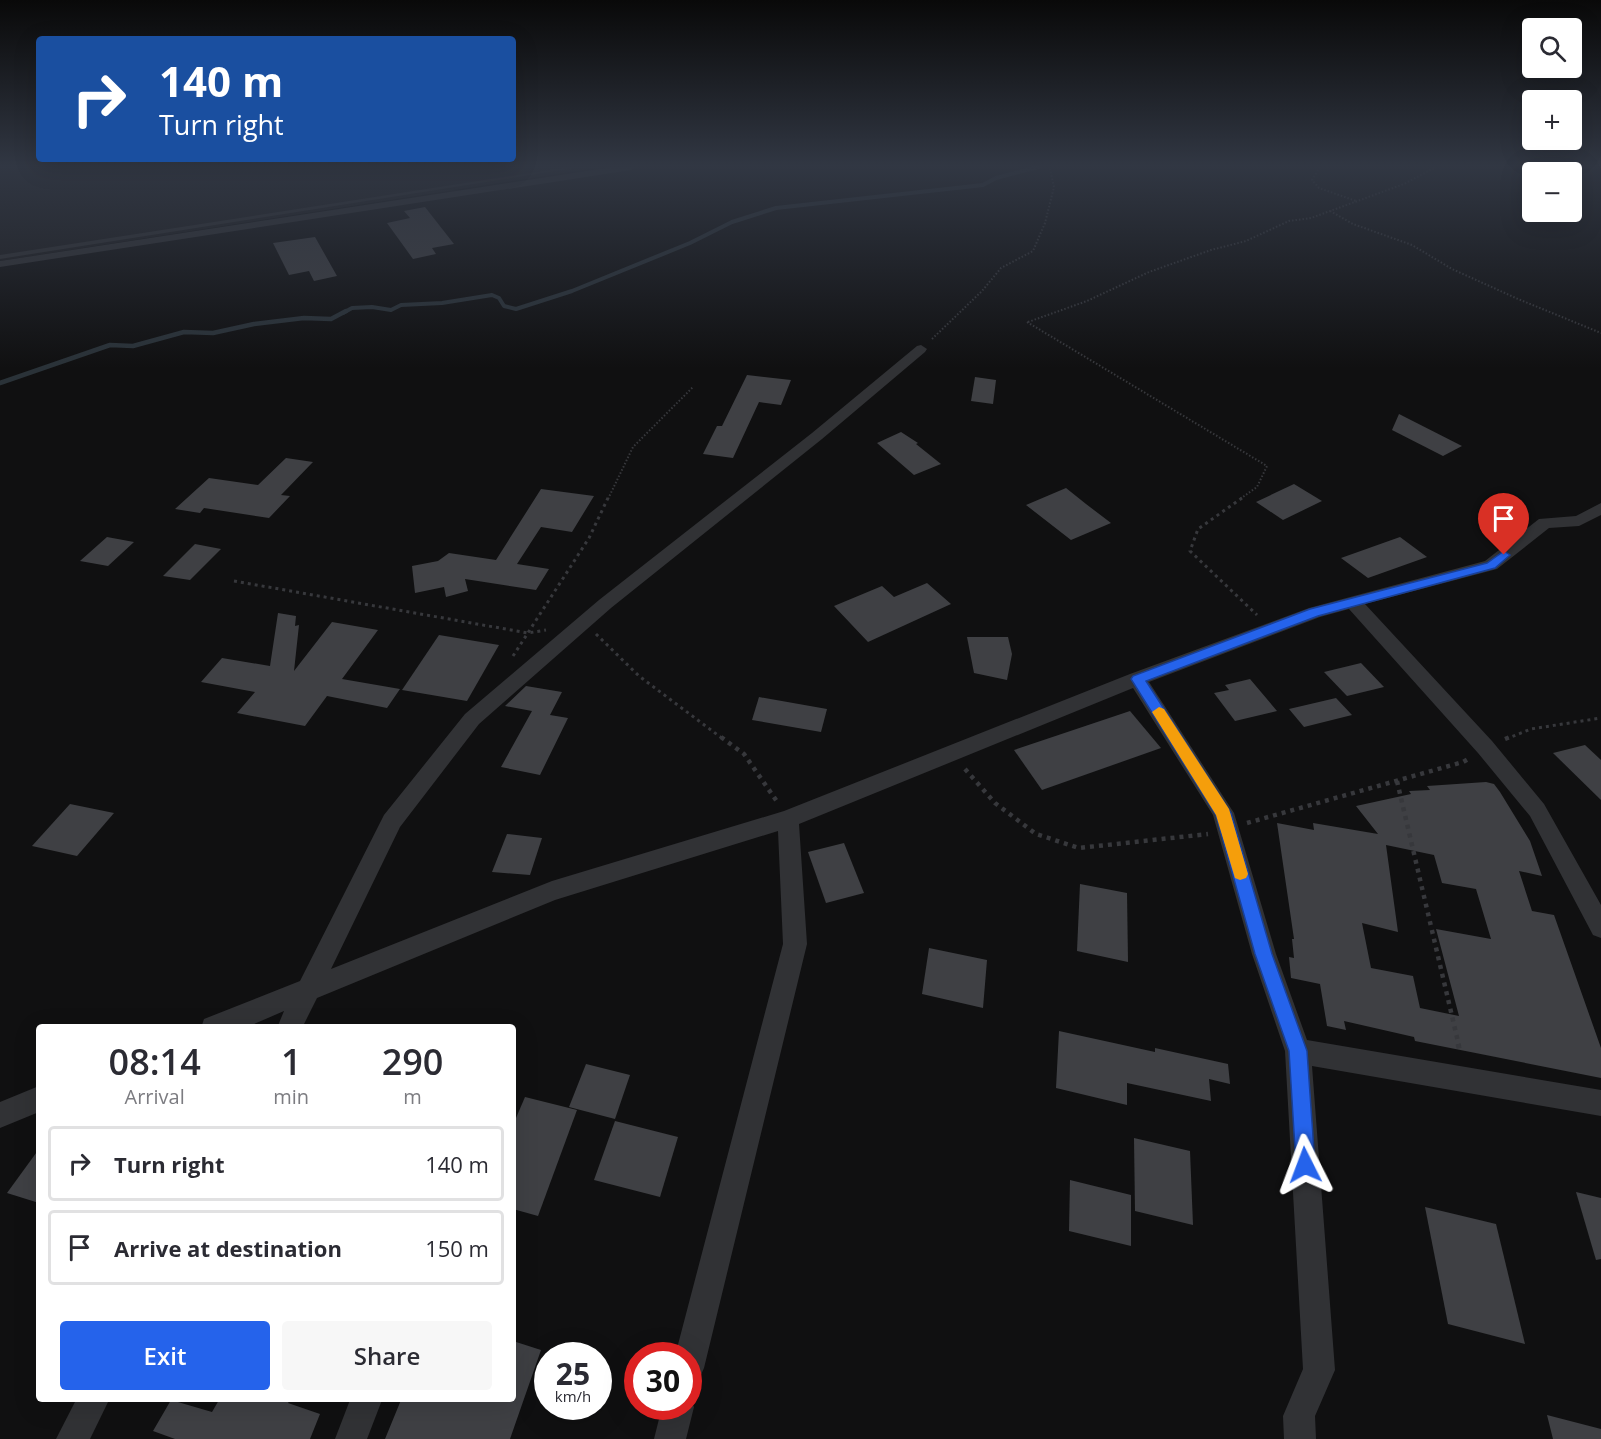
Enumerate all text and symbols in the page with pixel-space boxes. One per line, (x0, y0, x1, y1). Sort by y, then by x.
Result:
map controls (1522, 18, 1582, 222)
button: search (1522, 18, 1582, 78)
text: 140 m (159, 52, 283, 109)
icon: right (60, 60, 138, 138)
button: + (1522, 90, 1582, 150)
text: Turn right (159, 106, 284, 143)
button: − (1522, 162, 1582, 222)
pin (1478, 493, 1529, 555)
icon: arrive (1487, 502, 1520, 535)
text: 08:14 (109, 1037, 201, 1086)
text: 1 (281, 1037, 302, 1086)
text: 290 (382, 1037, 443, 1086)
text: Arrival (125, 1083, 185, 1110)
text: min (273, 1083, 309, 1110)
text: m (403, 1083, 422, 1110)
position arrow (1273, 1133, 1337, 1197)
icon: right (63, 1147, 96, 1180)
text: Turn right (114, 1149, 225, 1179)
text: 140 m (425, 1149, 489, 1179)
icon: arrive (63, 1231, 96, 1264)
text: Arrive at destination (114, 1233, 342, 1263)
text: 150 m (425, 1233, 489, 1263)
button: Exit (60, 1321, 270, 1390)
button: Share (282, 1321, 492, 1390)
speed limit sign: 30 (624, 1342, 702, 1420)
text: 25 (556, 1353, 590, 1394)
text: km/h (555, 1386, 591, 1406)

